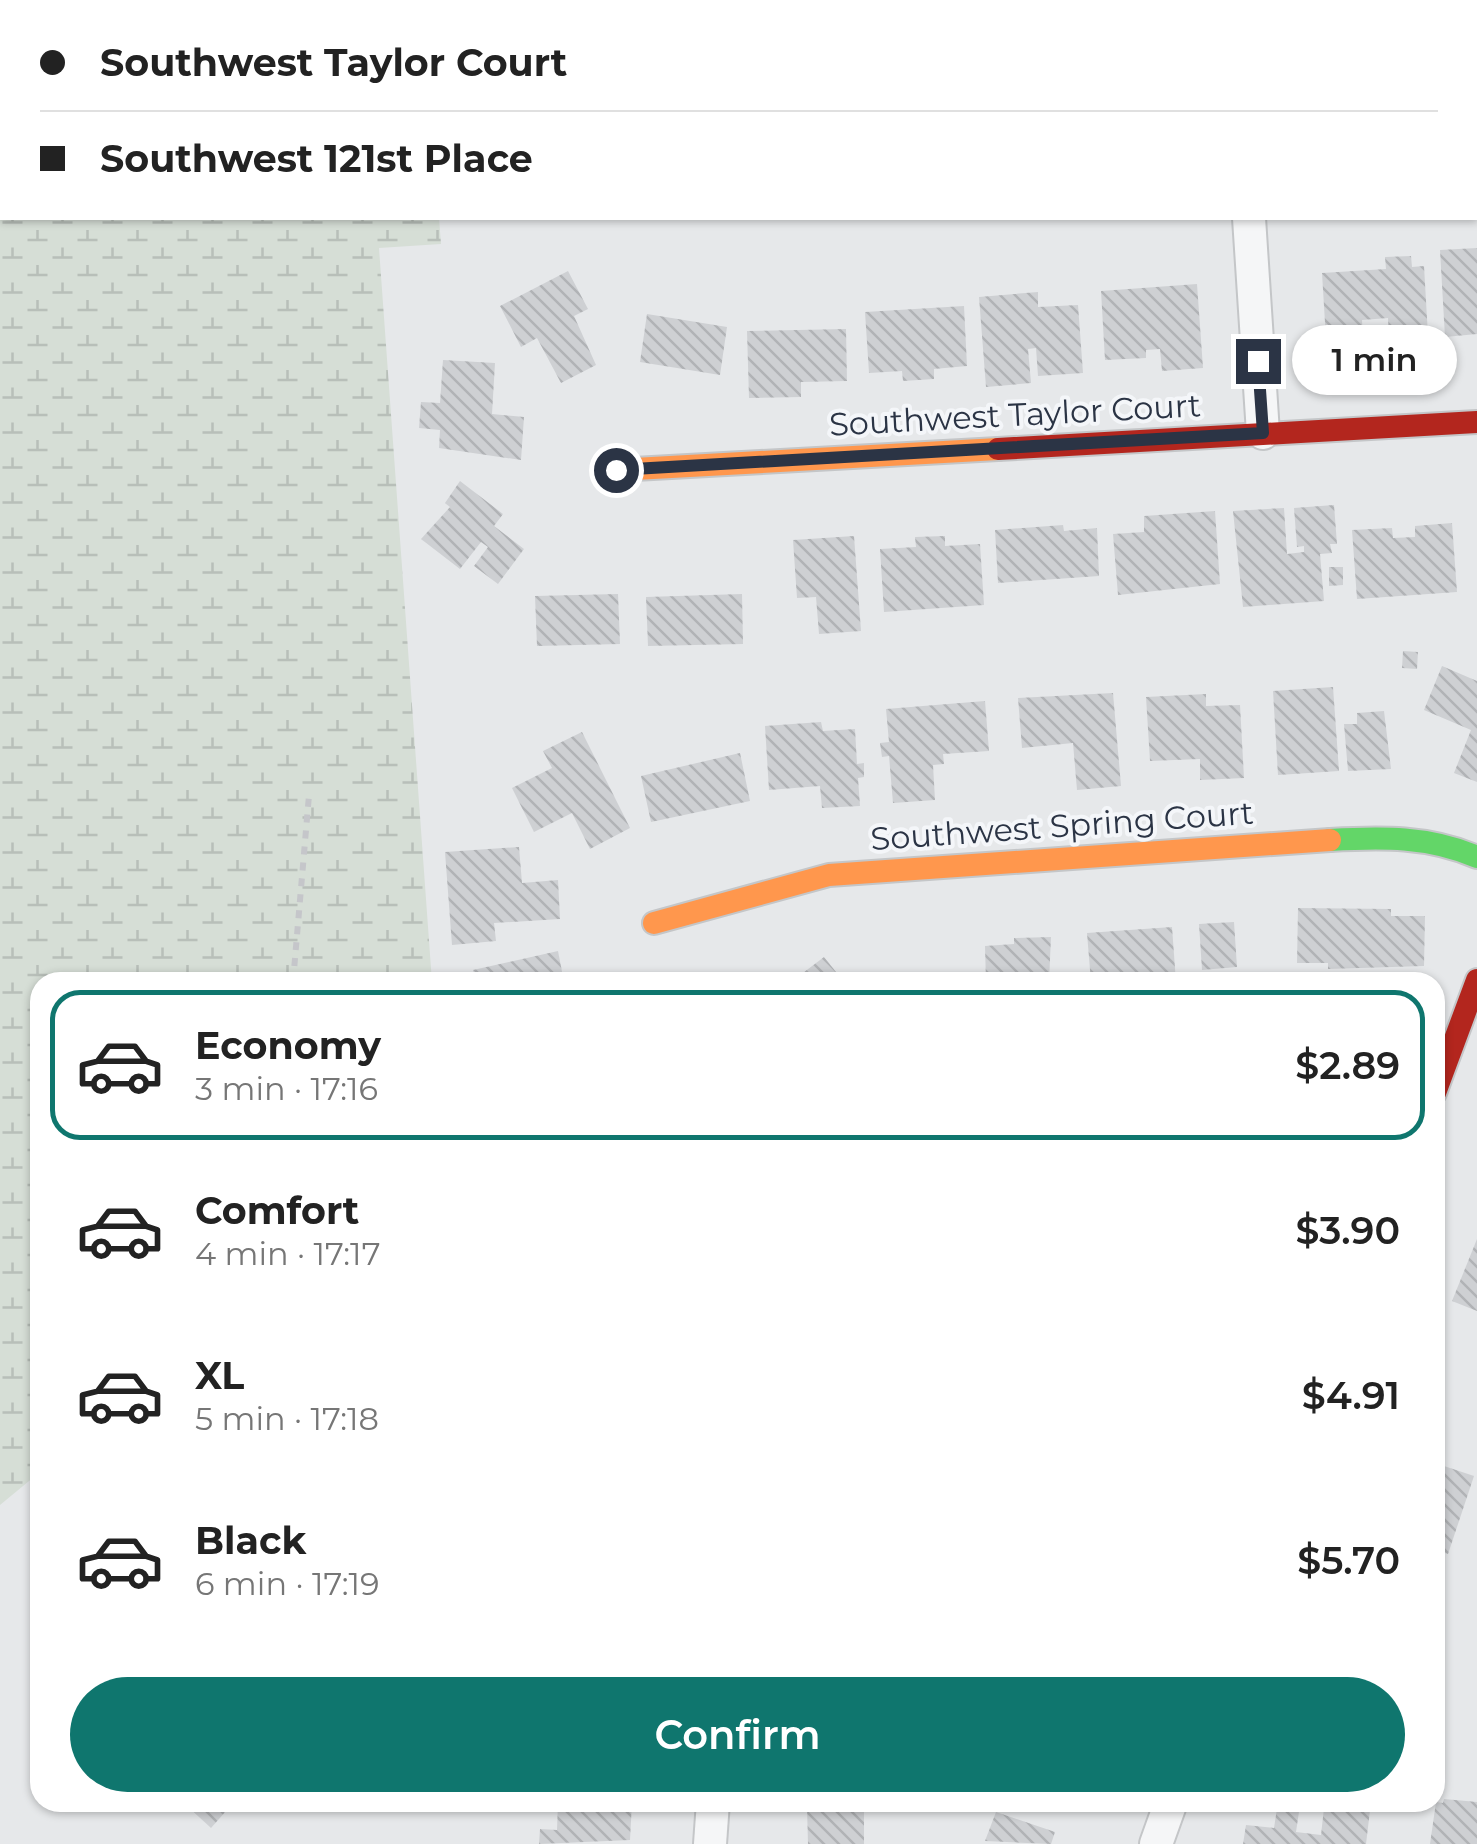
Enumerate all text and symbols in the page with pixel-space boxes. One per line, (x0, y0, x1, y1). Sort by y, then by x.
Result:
text: Southwest Taylor Court (100, 39, 567, 86)
text: Southwest 121st Place (100, 135, 533, 182)
callout: 1 min (1293, 326, 1458, 396)
route end (1236, 339, 1281, 384)
text: 1 min (1332, 340, 1417, 379)
street label: Southwest Taylor Court (828, 385, 1202, 444)
route start (594, 448, 639, 493)
street label: Southwest Spring Court (869, 793, 1255, 858)
icon: car (75, 1020, 165, 1110)
text: Economy (195, 1022, 381, 1069)
text: $2.89 (1295, 1042, 1400, 1089)
text: 3 min · 17:16 (195, 1069, 378, 1108)
icon: car (75, 1185, 165, 1275)
text: Comfort (195, 1187, 359, 1234)
text: $3.90 (1296, 1207, 1400, 1254)
text: 4 min · 17:17 (195, 1234, 381, 1273)
icon: car (75, 1350, 165, 1440)
text: XL (195, 1352, 244, 1399)
text: $4.91 (1302, 1372, 1400, 1419)
text: 5 min · 17:18 (195, 1399, 379, 1438)
icon: car (75, 1515, 165, 1605)
text: Black (195, 1517, 306, 1564)
text: $5.70 (1297, 1537, 1400, 1584)
text: 6 min · 17:19 (195, 1564, 379, 1603)
button: Confirm (70, 1677, 1405, 1792)

